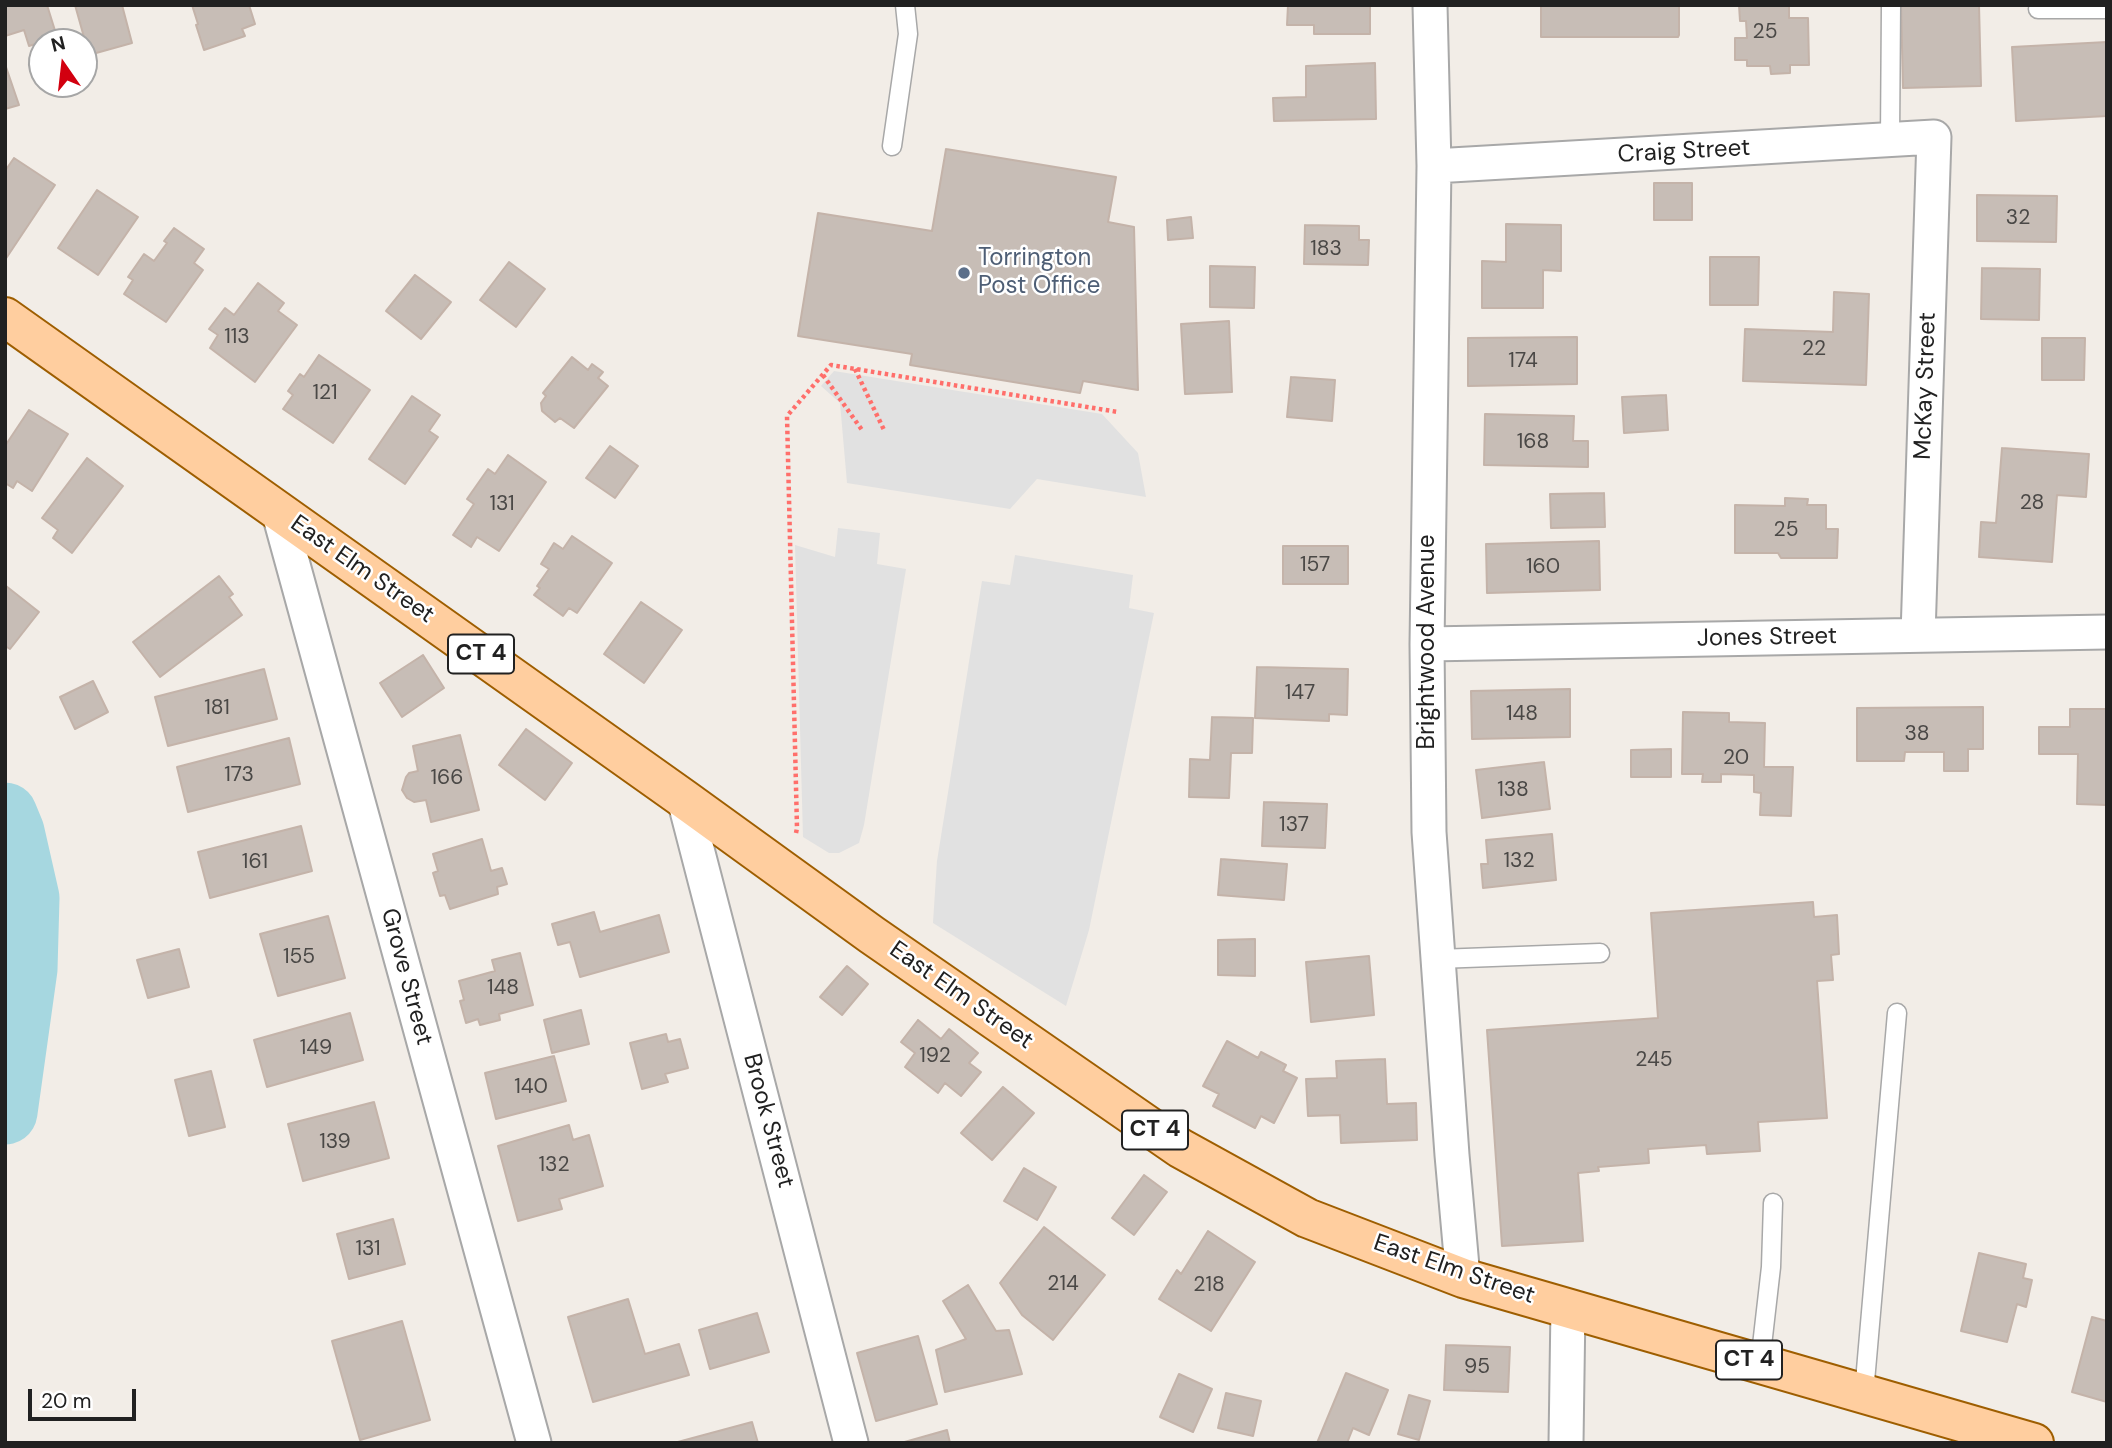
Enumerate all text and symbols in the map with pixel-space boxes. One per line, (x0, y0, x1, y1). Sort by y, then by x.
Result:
house number: 25 (1753, 19, 1777, 45)
north arrow (28, 28, 98, 98)
text: N (49, 30, 68, 58)
street label: Craig Street (1617, 134, 1751, 170)
house number: 32 (2006, 205, 2030, 231)
house number: 183 (1310, 236, 1342, 262)
place label: Torrington Post Office (978, 245, 1100, 301)
marker: Torrington Post Office (956, 265, 972, 281)
street label: McKay Street (1909, 312, 1943, 460)
house number: 113 (224, 324, 250, 350)
house number: 22 (1802, 336, 1826, 362)
house number: 174 (1508, 348, 1538, 374)
house number: 121 (312, 380, 338, 406)
house number: 168 (1517, 429, 1549, 455)
house number: 28 (2020, 490, 2044, 516)
house number: 131 (489, 491, 515, 517)
street label: East Elm Street (285, 510, 439, 630)
house number: 25 (1774, 517, 1798, 543)
street label: Brightwood Avenue (1414, 534, 1442, 750)
house number: 157 (1300, 552, 1330, 578)
house number: 160 (1526, 554, 1560, 580)
street label: Jones Street (1697, 622, 1837, 654)
road number: CT 4 (448, 634, 514, 674)
house number: 147 (1285, 680, 1315, 706)
house number: 181 (204, 695, 230, 721)
house number: 148 (1506, 701, 1538, 727)
house number: 38 (1904, 721, 1930, 747)
house number: 20 (1723, 745, 1749, 771)
house number: 173 (224, 762, 254, 788)
house number: 166 (431, 765, 463, 791)
house number: 138 (1497, 777, 1529, 803)
house number: 137 (1279, 812, 1309, 838)
house number: 132 (1503, 848, 1535, 874)
house number: 161 (242, 849, 268, 875)
street label: Grove Street (374, 905, 438, 1049)
street label: East Elm Street (884, 936, 1038, 1056)
house number: 155 (283, 944, 315, 970)
house number: 148 (487, 975, 519, 1001)
house number: 149 (300, 1035, 332, 1061)
house number: 192 (919, 1043, 951, 1069)
house number: 245 (1635, 1047, 1673, 1073)
street label: Brook Street (736, 1051, 800, 1191)
house number: 140 (514, 1074, 548, 1100)
road number: CT 4 (1122, 1110, 1188, 1149)
house number: 139 (319, 1129, 351, 1155)
house number: 132 (538, 1152, 570, 1178)
street label: East Elm Street (1370, 1229, 1538, 1311)
house number: 131 (355, 1236, 381, 1262)
house number: 214 (1047, 1271, 1079, 1297)
house number: 218 (1193, 1272, 1225, 1298)
road number: CT 4 (1716, 1340, 1782, 1380)
house number: 95 (1464, 1354, 1490, 1380)
scale bar (32, 1374, 140, 1418)
text: 20 m (41, 1387, 92, 1415)

